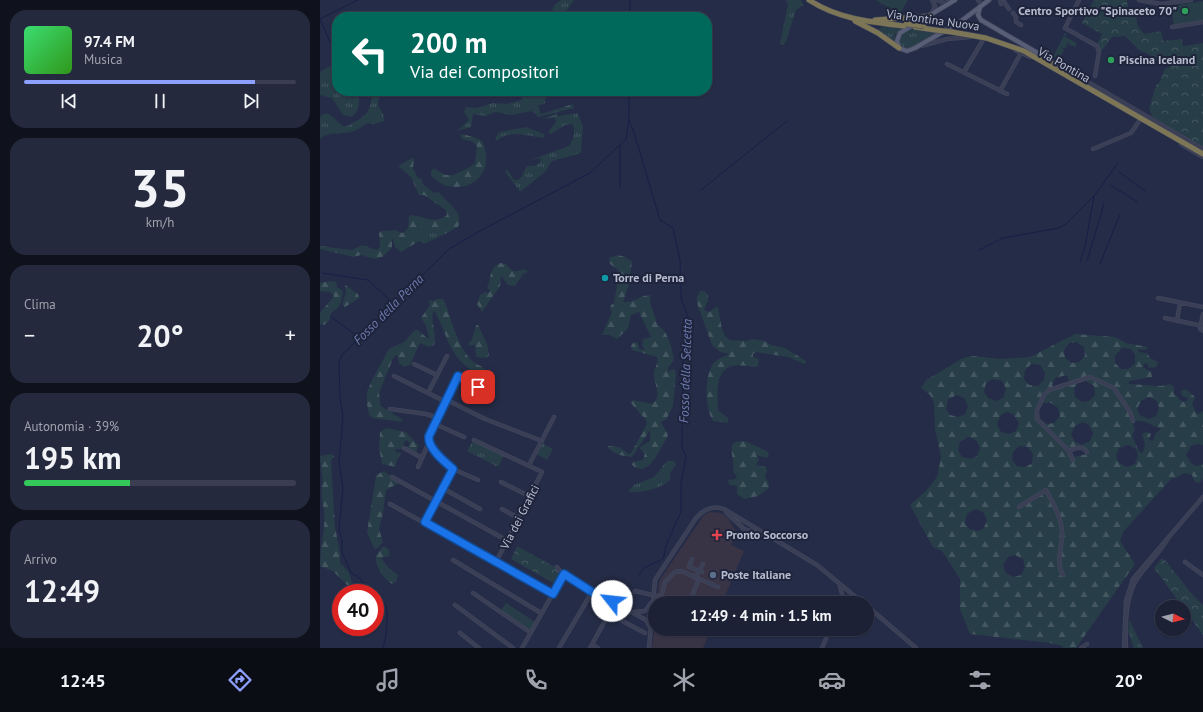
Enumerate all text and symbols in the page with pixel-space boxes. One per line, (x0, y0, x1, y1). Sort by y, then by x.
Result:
place label: Centro Sportivo "Spinaceto 70" (1018, 3, 1177, 18)
street label: Via Pontina Nuova (884, 5, 981, 33)
marker: Centro Sportivo "Spinaceto 70" (1180, 6, 1190, 16)
text: 200 m (410, 24, 487, 61)
icon: left (344, 28, 396, 80)
text: 97.4 FM (84, 32, 135, 51)
street label: Via Pontina (1034, 43, 1093, 86)
text: Musica (84, 51, 123, 68)
place label: Piscina Iceland (1119, 52, 1195, 67)
marker: Piscina Iceland (1106, 55, 1116, 65)
text: Via dei Compositori (410, 60, 559, 83)
icon: previous (58, 90, 80, 112)
icon: pause (149, 90, 171, 112)
icon: next (240, 90, 262, 112)
text: 35 (131, 154, 189, 221)
text: km/h (146, 214, 174, 231)
water label: Fosso della Perna (349, 270, 428, 348)
place label: Torre di Perna (613, 270, 684, 285)
marker: Torre di Perna (600, 273, 610, 283)
text: Clima (24, 296, 56, 313)
text: 20° (136, 316, 184, 355)
water label: Fosso della Selcetta (675, 318, 696, 423)
text: − (24, 321, 35, 349)
text: + (285, 321, 296, 349)
pin (461, 370, 495, 404)
icon: arrive (467, 376, 489, 398)
text: Autonomia · 39% (24, 418, 119, 435)
text: 195 km (24, 438, 122, 477)
street label: Via dei Grafici (496, 482, 542, 553)
place label: Pronto Soccorso (726, 527, 809, 542)
marker: Pronto Soccorso (711, 529, 723, 541)
text: Arrivo (24, 551, 57, 568)
place label: Poste Italiane (721, 567, 791, 582)
marker: Poste Italiane (708, 570, 718, 580)
text: 12:49 (24, 571, 100, 610)
position arrow (591, 580, 633, 622)
speed limit sign: 40 (332, 584, 384, 636)
north arrow (1155, 600, 1191, 636)
map controls (1155, 600, 1191, 636)
text: 12:49 · 4 min · 1.5 km (690, 606, 832, 625)
icon: directions (226, 666, 254, 694)
icon: music (374, 666, 402, 694)
icon: phone (522, 666, 550, 694)
icon: climate (670, 666, 698, 694)
icon: car (818, 666, 846, 694)
icon: filters (966, 666, 994, 694)
text: 12:45 (60, 669, 106, 692)
text: 20° (1115, 669, 1143, 692)

